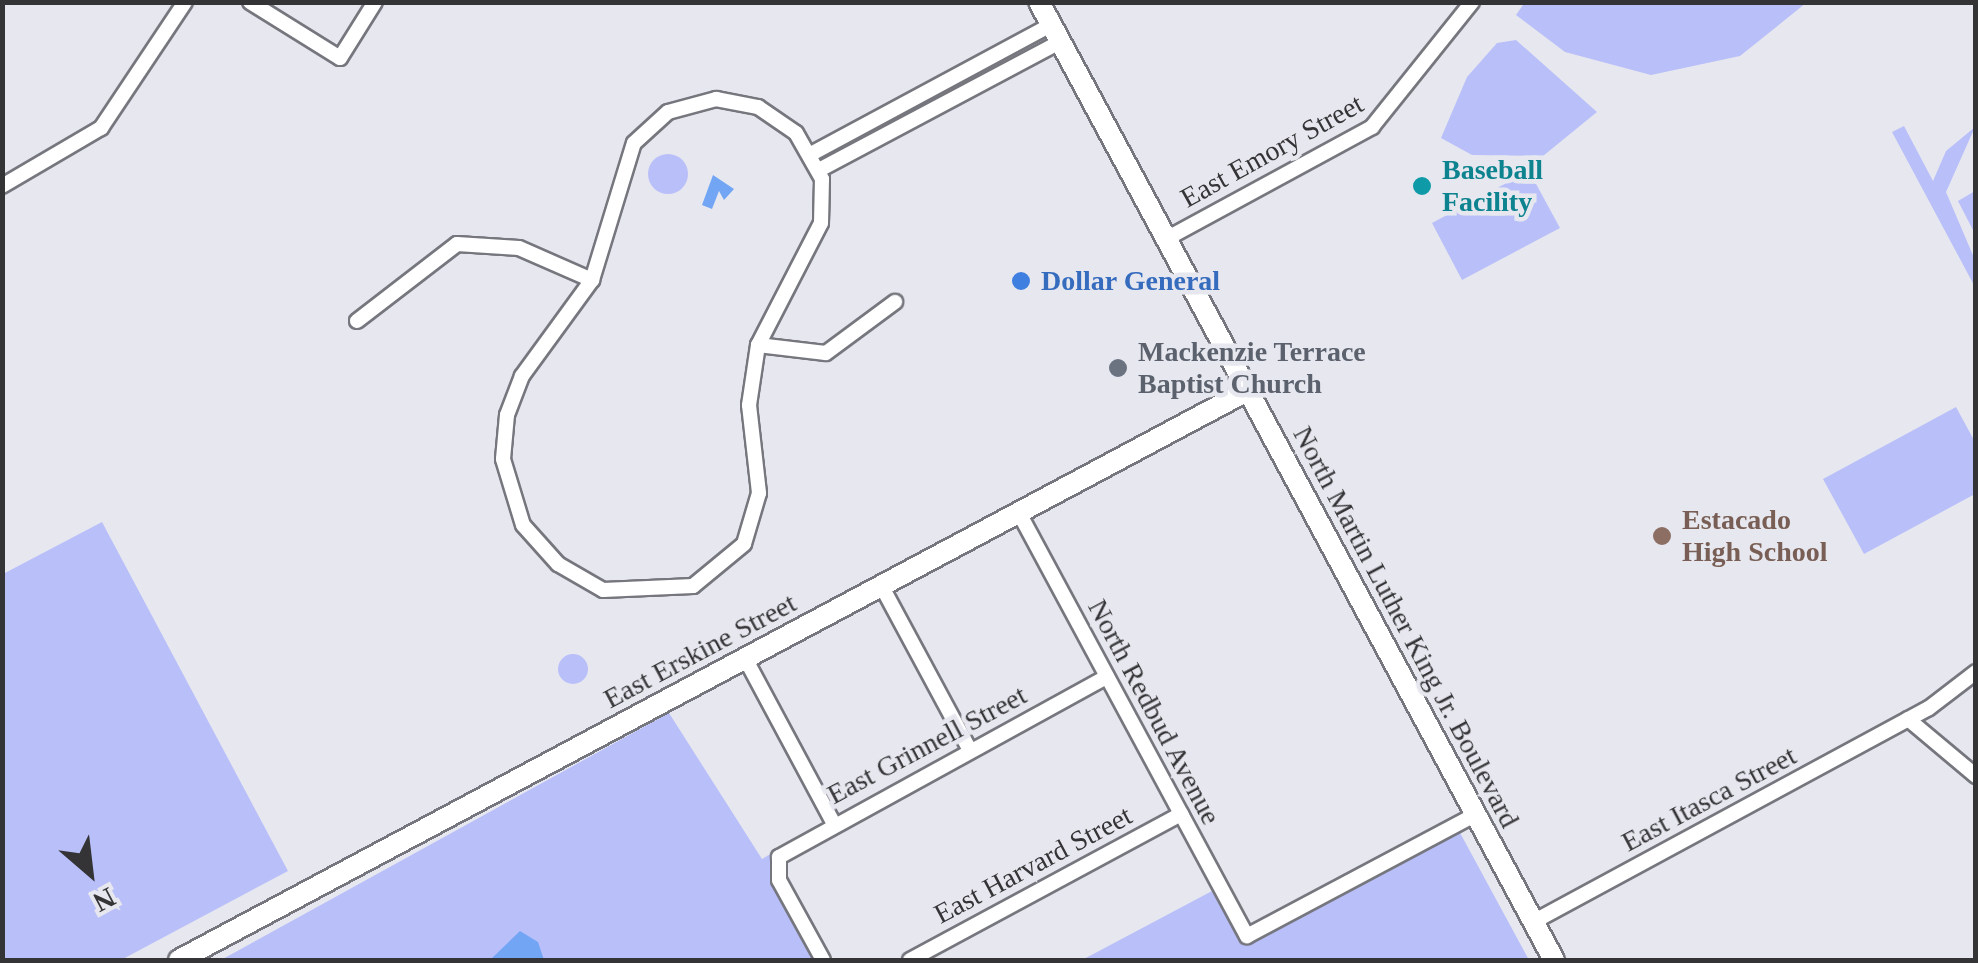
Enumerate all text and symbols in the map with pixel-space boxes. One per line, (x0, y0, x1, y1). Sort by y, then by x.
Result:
street label: East Emory Street (1175, 87, 1369, 215)
place label: Baseball Facility (1442, 153, 1543, 219)
marker: Baseball Facility (1411, 175, 1433, 197)
place label: Dollar General (1041, 264, 1221, 298)
marker: Dollar General (1010, 270, 1032, 292)
place label: Mackenzie Terrace Baptist Church (1138, 335, 1366, 401)
marker: Mackenzie Terrace Baptist Church (1107, 357, 1129, 379)
street label: North Martin Luther King Jr. Boulevard (1286, 421, 1526, 833)
place label: Estacado High School (1682, 503, 1827, 569)
marker: Estacado High School (1651, 525, 1673, 547)
street label: East Erskine Street (598, 586, 802, 716)
street label: North Redbud Avenue (1080, 593, 1228, 831)
street label: East Grinnell Street (822, 678, 1032, 812)
street label: East Itasca Street (1616, 739, 1802, 859)
street label: East Harvard Street (928, 799, 1138, 931)
north arrow (40, 823, 140, 923)
text: N (88, 881, 121, 918)

